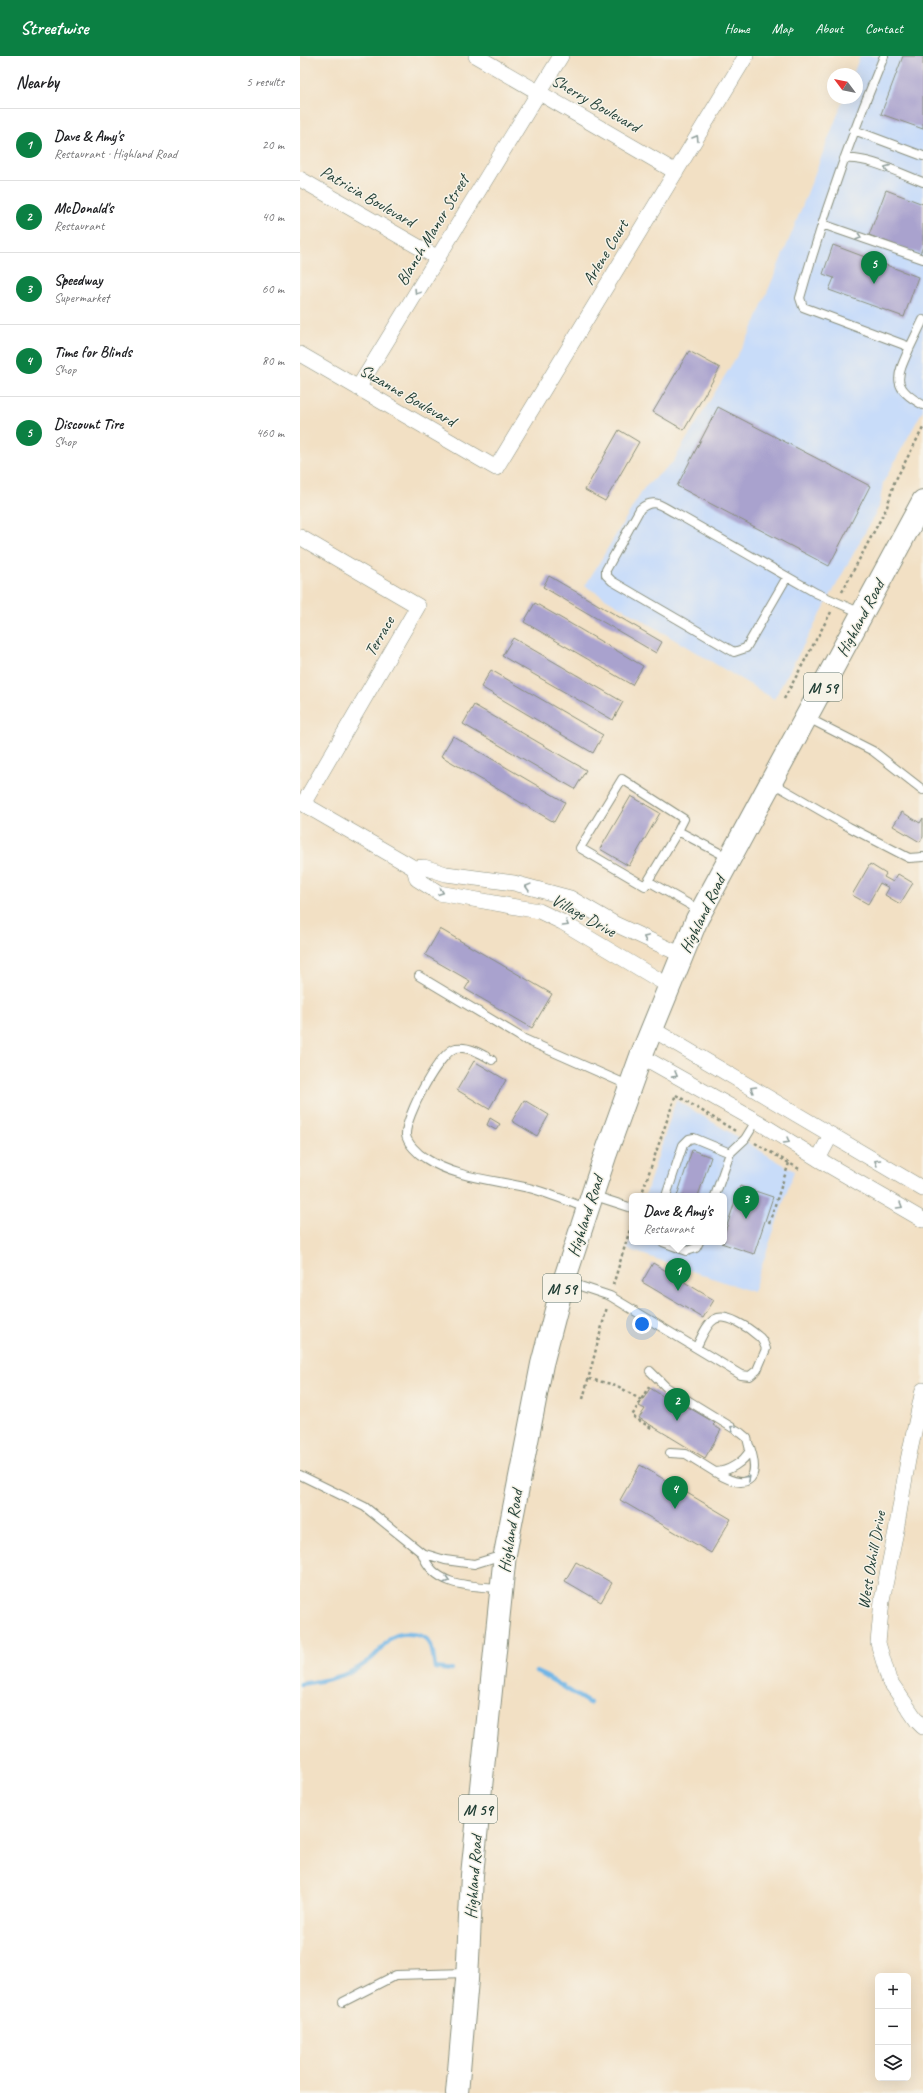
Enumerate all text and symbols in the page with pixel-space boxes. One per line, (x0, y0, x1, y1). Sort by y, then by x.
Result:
text: Streetwise (20, 16, 88, 40)
text: Home (724, 20, 750, 37)
text: Map (772, 20, 793, 37)
text: About (815, 20, 843, 37)
text: Contact (865, 20, 903, 37)
north arrow (827, 68, 863, 104)
street label: Sherry Boulevard (548, 70, 647, 139)
text: Nearby (16, 72, 59, 93)
text: 5 results (246, 74, 284, 90)
text: Dave & Amy's (54, 127, 123, 146)
one-way arrow (692, 135, 699, 142)
text: 1 (26, 137, 32, 153)
text: 20 m (262, 137, 284, 153)
text: Restaurant · Highland Road (54, 146, 177, 162)
street label: Patricia Boulevard (317, 161, 421, 233)
one-way arrow (883, 165, 890, 173)
street label: Blanch Manor Street (391, 169, 475, 289)
text: McDonald's (54, 199, 113, 218)
text: 2 (26, 209, 32, 225)
text: 40 m (262, 209, 284, 225)
street label: Arlene Court (578, 214, 634, 289)
text: Restaurant (54, 218, 104, 234)
one-way arrow (856, 232, 863, 240)
pin: 5 (861, 251, 887, 284)
text: Speedway (54, 271, 102, 290)
text: 3 (26, 281, 32, 297)
text: 60 m (262, 281, 284, 297)
one-way arrow (414, 288, 422, 295)
text: Supermarket (54, 290, 109, 306)
text: Time for Blinds (54, 343, 132, 362)
text: 4 (26, 353, 32, 369)
text: 80 m (262, 353, 284, 369)
street label: Suzanne Boulevard (356, 360, 461, 432)
text: Shop (54, 362, 76, 378)
text: Discount Tire (54, 415, 123, 434)
text: 5 (26, 425, 32, 441)
text: 460 m (256, 425, 284, 441)
text: Shop (54, 434, 76, 450)
street label: Highland Road (831, 574, 890, 660)
street label: Terrace (360, 611, 400, 660)
road number: M 59 (804, 673, 842, 701)
street label: Highland Road (675, 870, 731, 957)
one-way arrow (524, 883, 531, 892)
one-way arrow (437, 888, 444, 896)
street label: Village Drive (548, 889, 621, 942)
one-way arrow (562, 920, 569, 927)
one-way arrow (643, 935, 650, 943)
one-way arrow (671, 1071, 679, 1078)
one-way arrow (750, 1086, 757, 1094)
one-way arrow (783, 1136, 790, 1144)
one-way arrow (874, 1160, 881, 1167)
street label: Highland Road (563, 1171, 609, 1259)
pin: 3 (733, 1186, 759, 1219)
popup (629, 1193, 727, 1245)
one-way arrow (896, 1201, 903, 1208)
text: Dave & Amy's (643, 1202, 713, 1221)
text: Restaurant (643, 1221, 694, 1237)
pin: 1 (665, 1258, 691, 1291)
road number: M 59 (543, 1274, 581, 1302)
your location (632, 1314, 652, 1334)
pin: 2 (664, 1388, 690, 1421)
one-way arrow (730, 1425, 737, 1433)
pin: 4 (662, 1476, 688, 1509)
one-way arrow (743, 1476, 751, 1483)
street label: Highland Road (494, 1486, 528, 1574)
street label: West Oxhill Drive (853, 1508, 891, 1611)
one-way arrow (443, 1575, 450, 1584)
road number: M 59 (459, 1795, 497, 1823)
street label: Highland Road (460, 1832, 487, 1920)
map controls (875, 1973, 911, 2081)
button: + (875, 1973, 911, 2009)
button: − (875, 2009, 911, 2045)
button: layers (875, 2045, 911, 2081)

